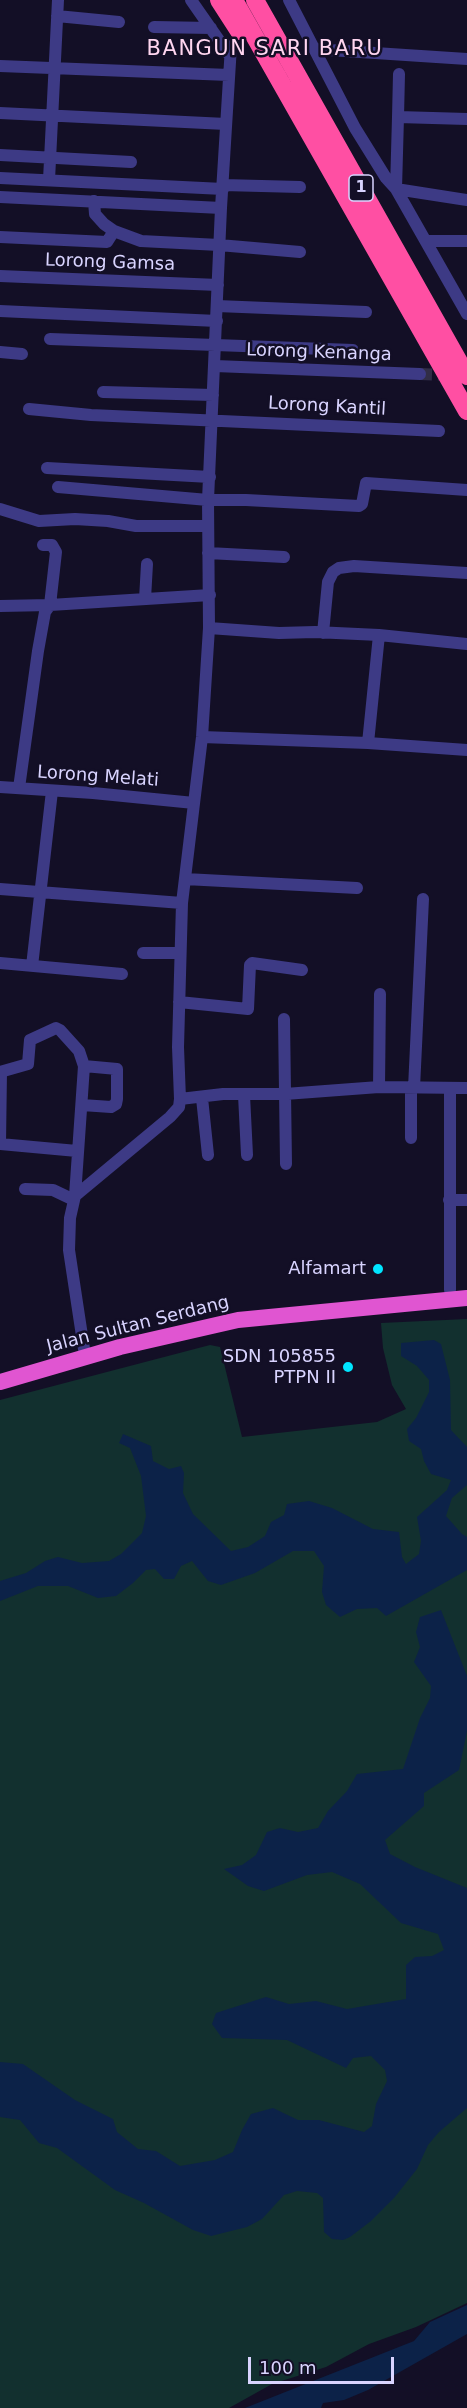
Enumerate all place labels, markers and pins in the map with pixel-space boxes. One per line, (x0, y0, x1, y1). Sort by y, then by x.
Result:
place label: Alfamart (288, 1258, 366, 1280)
marker: Alfamart (371, 1262, 385, 1276)
place label: SDN 105855 PTPN II (223, 1346, 336, 1388)
marker: SDN 105855 PTPN II (341, 1360, 355, 1374)

